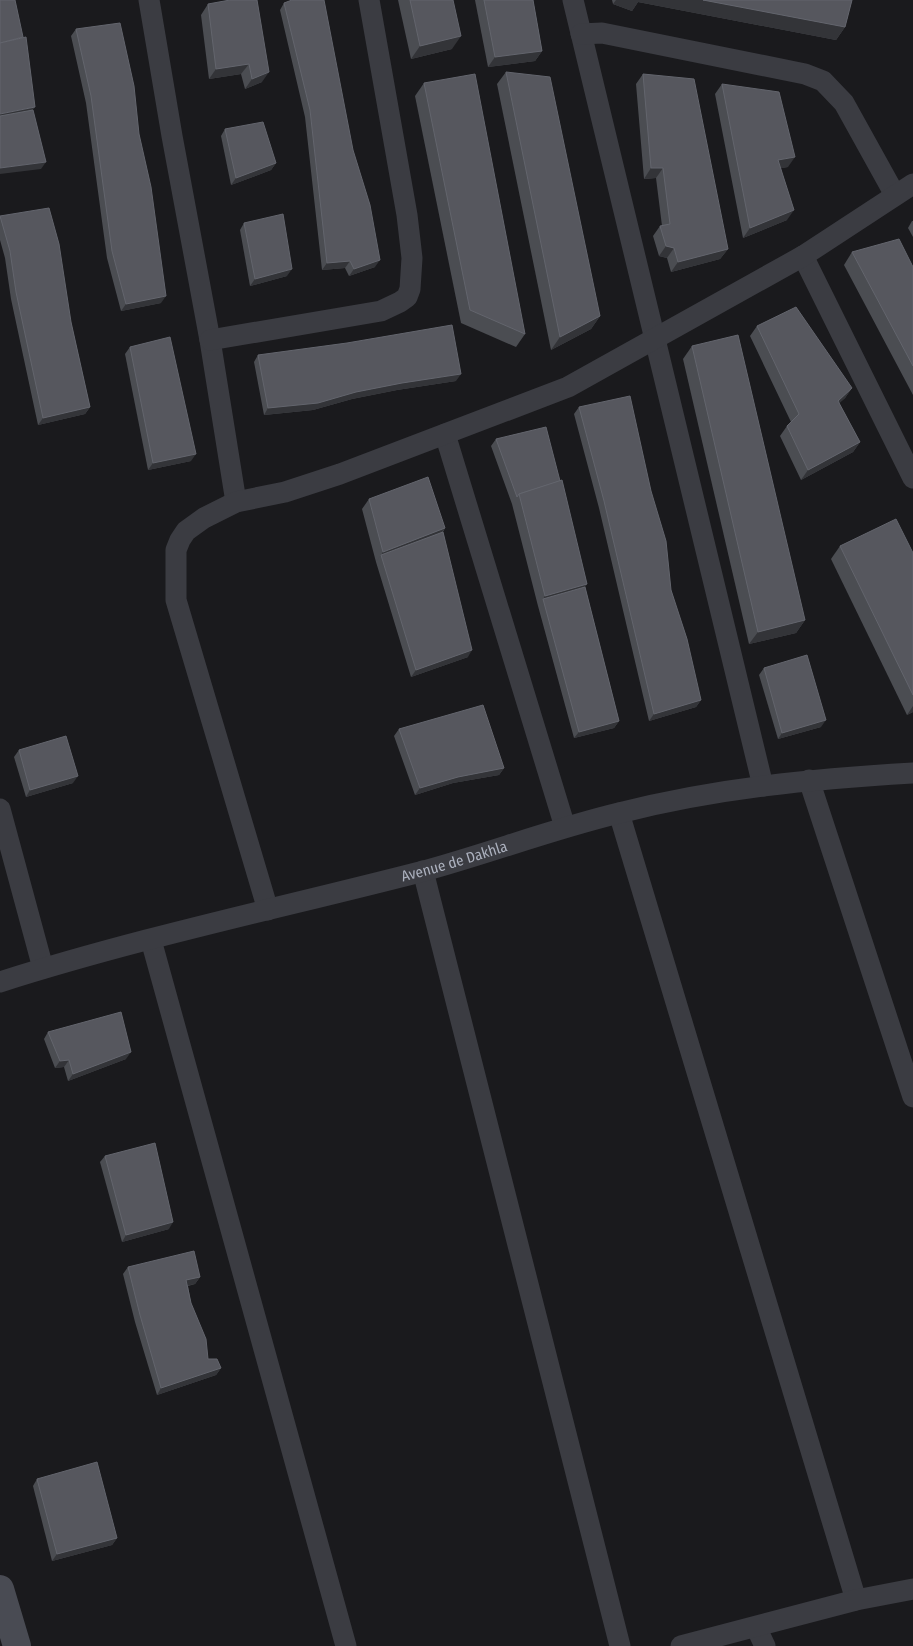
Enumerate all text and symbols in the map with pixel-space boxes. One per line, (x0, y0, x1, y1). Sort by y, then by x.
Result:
street label: Avenue de Dakhla (399, 837, 510, 885)

